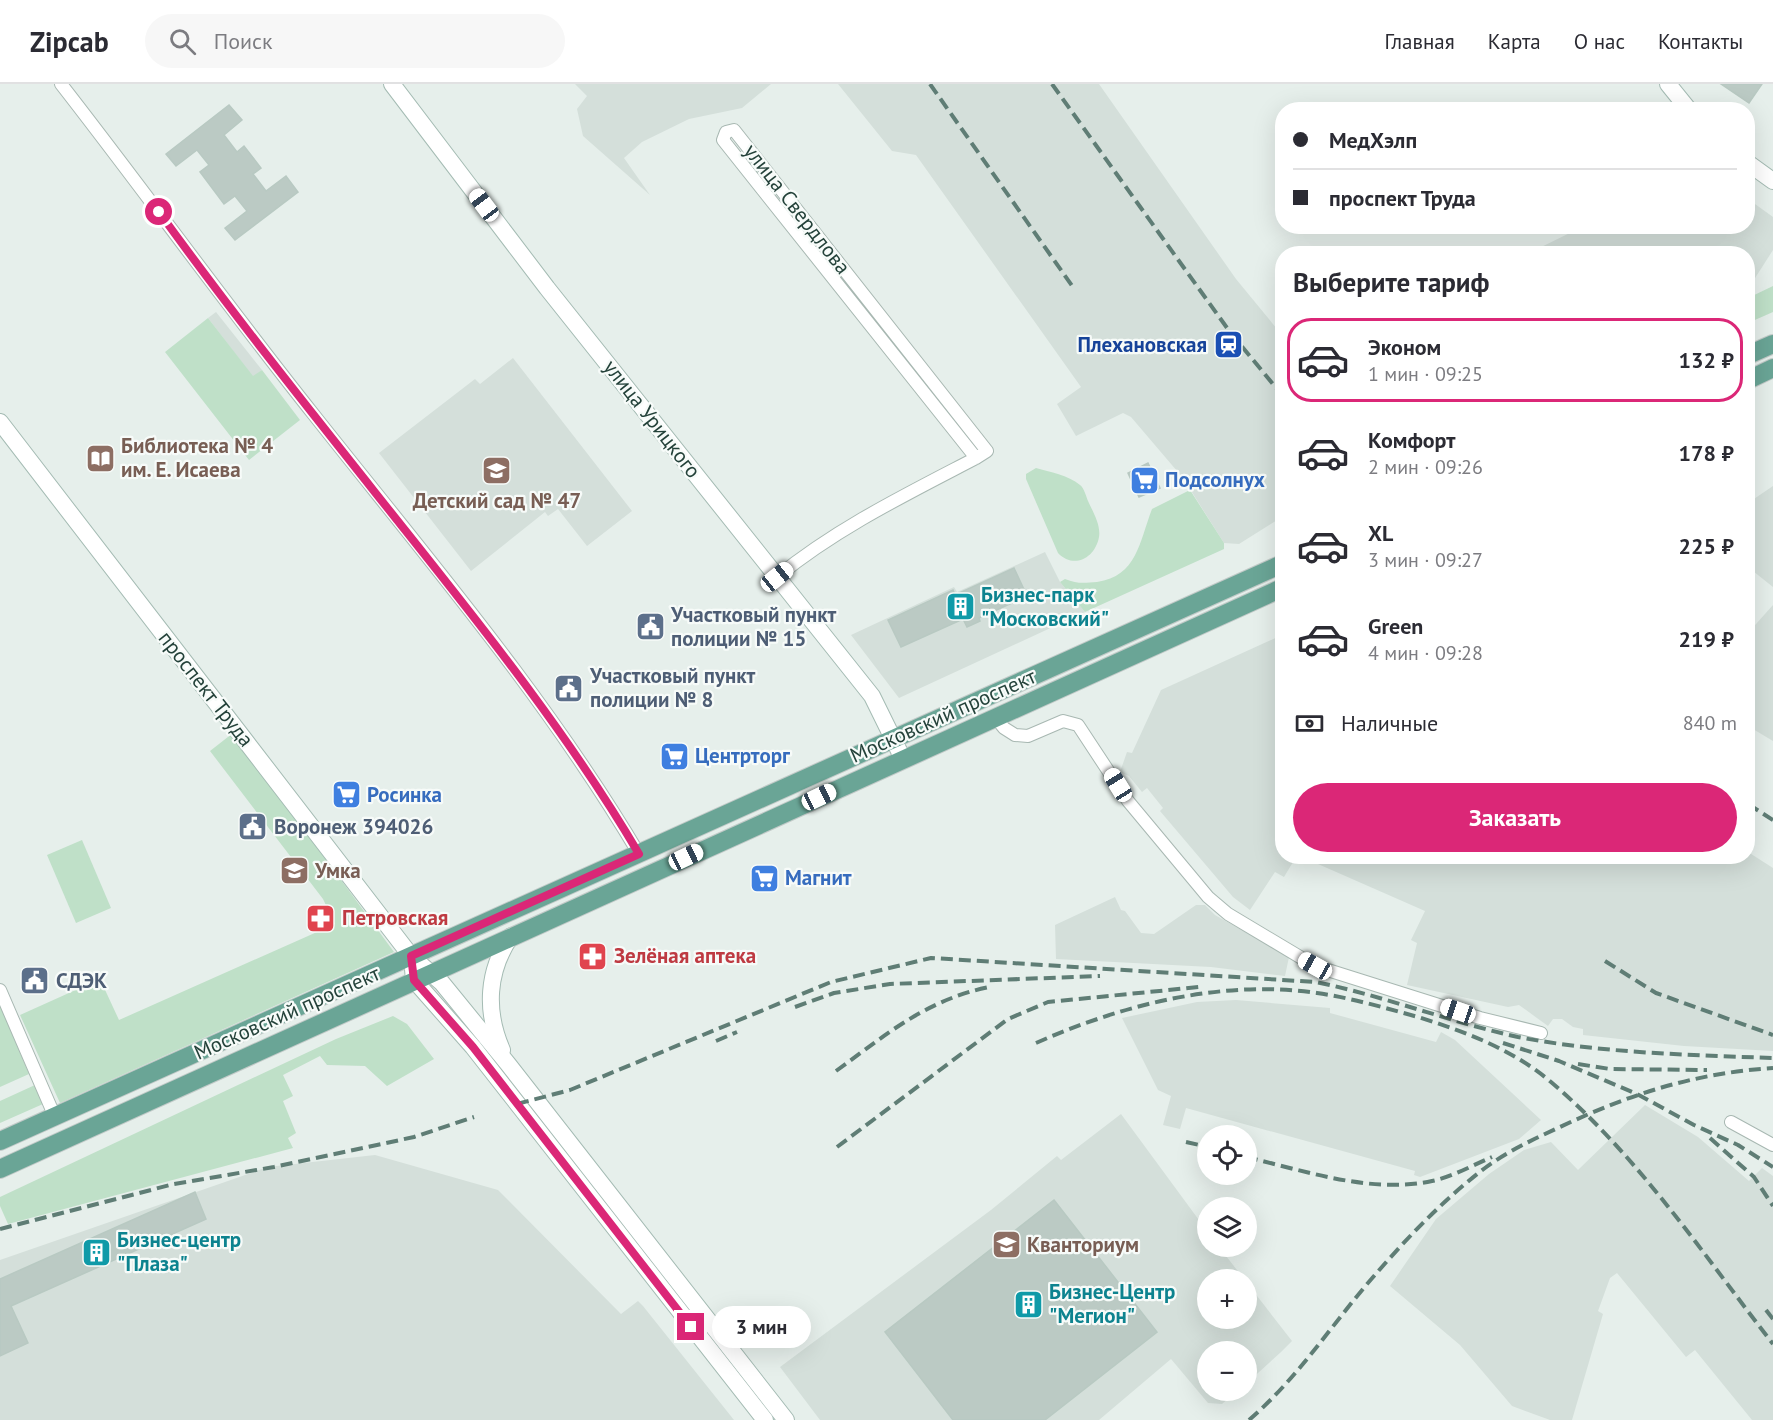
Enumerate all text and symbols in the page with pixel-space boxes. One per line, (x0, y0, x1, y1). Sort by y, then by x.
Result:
search box (145, 14, 565, 68)
text: Zipcab (30, 23, 109, 60)
icon: search (166, 25, 199, 58)
text: Поиск (214, 27, 273, 55)
text: Главная (1384, 28, 1455, 55)
text: Карта (1488, 28, 1541, 55)
text: О нас (1574, 28, 1625, 55)
text: Контакты (1658, 28, 1743, 55)
text: МедХэлп (1329, 126, 1417, 154)
street label: улица Свердлова (738, 138, 857, 279)
text: проспект Труда (1329, 184, 1476, 212)
car (466, 185, 502, 225)
route start (145, 198, 172, 225)
text: Выберите тариф (1293, 265, 1489, 299)
station icon: Плехановская (1212, 329, 1244, 361)
place label: Плехановская (1077, 331, 1207, 358)
icon: car (1296, 333, 1350, 387)
text: Эконом (1368, 333, 1441, 361)
text: 132 ₽ (1679, 346, 1734, 374)
street label: улица Урицкого (598, 354, 707, 483)
text: 1 мин · 09:25 (1368, 361, 1483, 387)
icon: car (1296, 426, 1350, 480)
text: Комфорт (1368, 426, 1456, 454)
place label: Библиотека № 4 им. Е. Исаева (121, 432, 273, 483)
text: 178 ₽ (1679, 439, 1734, 467)
library icon: Библиотека № 4 им. Е. Исаева (84, 442, 116, 474)
school or university icon: Детский сад № 47 (481, 454, 513, 486)
text: 2 мин · 09:26 (1368, 454, 1483, 480)
supermarket icon: Подсолнух (1128, 464, 1160, 496)
place label: Подсолнух (1165, 466, 1265, 493)
place label: Детский сад № 47 (413, 487, 581, 514)
icon: car (1296, 519, 1350, 573)
text: XL (1368, 519, 1393, 547)
text: 225 ₽ (1679, 532, 1734, 560)
text: 3 мин · 09:27 (1368, 547, 1483, 573)
car (757, 559, 797, 595)
place label: Бизнес-парк "Московский" (981, 581, 1109, 632)
building icon: Бизнес-парк "Московский" (944, 591, 976, 623)
place label: Участковый пункт полиции № 15 (670, 601, 837, 652)
public building icon: Участковый пункт полиции № 15 (634, 611, 666, 643)
icon: car (1296, 612, 1350, 666)
text: Green (1368, 612, 1423, 640)
street label: проспект Труда (153, 625, 260, 752)
text: 219 ₽ (1679, 625, 1734, 653)
text: 4 мин · 09:28 (1368, 640, 1483, 666)
place label: Участковый пункт полиции № 8 (589, 662, 756, 713)
street label: Московский проспект (846, 662, 1040, 769)
public building icon: Участковый пункт полиции № 8 (553, 672, 585, 704)
icon: cash (1293, 707, 1326, 740)
text: Наличные (1341, 709, 1438, 737)
text: 840 m (1683, 710, 1737, 736)
supermarket icon: Центрторг (658, 740, 690, 772)
place label: Центрторг (695, 742, 790, 769)
car (1101, 765, 1135, 805)
supermarket icon: Росинка (330, 779, 362, 811)
place label: Росинка (367, 781, 442, 808)
car (799, 781, 839, 813)
button: Заказать (1293, 783, 1737, 852)
public building icon: Воронеж 394026 (237, 811, 269, 843)
place label: Воронеж 394026 (274, 813, 433, 840)
car (666, 841, 706, 873)
school or university icon: Умка (278, 855, 310, 887)
place label: Умка (314, 857, 361, 884)
supermarket icon: Магнит (748, 862, 780, 894)
place label: Магнит (785, 864, 852, 891)
pharmacy icon: Петровская (305, 902, 337, 934)
place label: Петровская (342, 904, 448, 931)
pharmacy icon: Зелёная аптека (577, 940, 609, 972)
place label: Зелёная аптека (614, 942, 756, 969)
car (1295, 949, 1335, 983)
street label: Московский проспект (190, 959, 384, 1066)
public building icon: СДЭК (19, 965, 51, 997)
place label: СДЭК (56, 967, 107, 994)
car (1438, 997, 1478, 1025)
map controls (1197, 1125, 1257, 1401)
button: locate (1197, 1125, 1257, 1185)
button: layers (1197, 1197, 1257, 1257)
place label: Бизнес-центр "Плаза" (117, 1226, 241, 1277)
school or university icon: Кванториум (990, 1229, 1022, 1261)
place label: Кванториум (1027, 1231, 1139, 1258)
building icon: Бизнес-центр "Плаза" (80, 1236, 112, 1268)
button: + (1197, 1269, 1257, 1329)
place label: Бизнес-Центр "Мегион" (1049, 1278, 1175, 1329)
building icon: Бизнес-Центр "Мегион" (1012, 1288, 1044, 1320)
callout: 3 мин (712, 1306, 811, 1348)
route end (677, 1313, 704, 1340)
text: 3 мин (736, 1314, 787, 1340)
button: − (1197, 1341, 1257, 1401)

